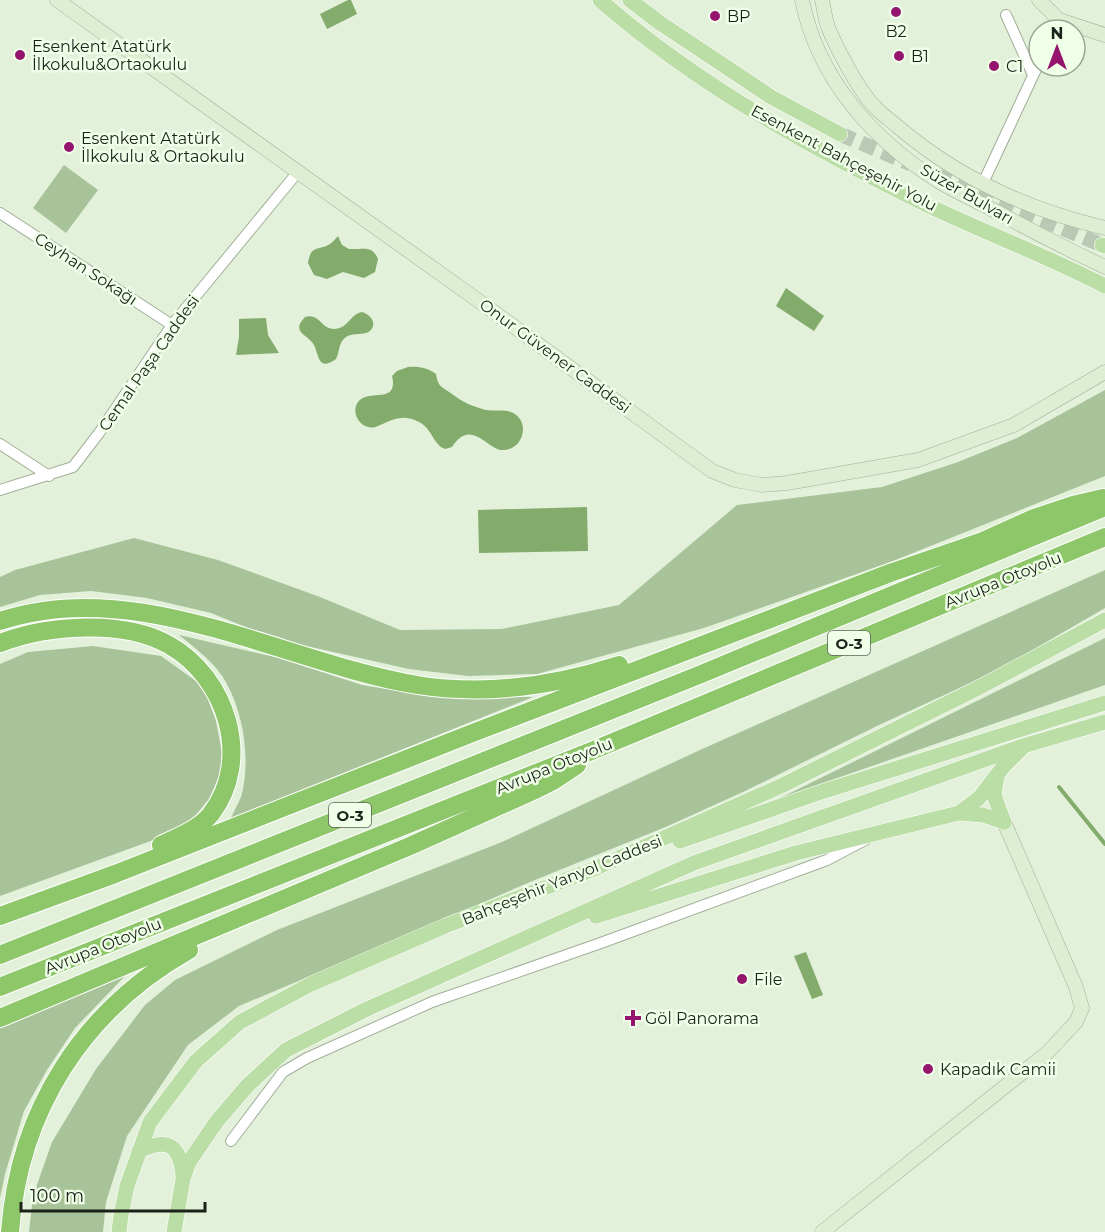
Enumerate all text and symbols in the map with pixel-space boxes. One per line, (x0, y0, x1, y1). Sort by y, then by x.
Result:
marker: B2 (889, 5, 903, 19)
place label: BP (727, 7, 751, 26)
marker: BP (708, 9, 722, 23)
north arrow (1027, 18, 1087, 78)
place label: B2 (885, 22, 907, 41)
text: N (1051, 24, 1063, 43)
place label: Esenkent Atatürk İlkokulu&Ortaokulu (32, 37, 187, 74)
place label: B1 (911, 47, 929, 66)
marker: Esenkent Atatürk İlkokulu&Ortaokulu (13, 48, 27, 62)
marker: B1 (892, 49, 906, 63)
place label: C1 (1006, 57, 1023, 76)
marker: C1 (987, 59, 1001, 73)
street label: Esenkent Bahçeşehir Yolu (748, 101, 940, 215)
place label: Esenkent Atatürk İlkokulu & Ortaokulu (81, 129, 245, 166)
marker: Esenkent Atatürk İlkokulu & Ortaokulu (62, 140, 76, 154)
street label: Süzer Bulvarı (917, 160, 1017, 228)
street label: Ceyhan Sokağı (31, 229, 141, 309)
street label: Cemal Paşa Caddesi (95, 291, 203, 435)
street label: Onur Güvener Caddesi (476, 295, 634, 417)
street label: Avrupa Otoyolu (942, 548, 1064, 612)
road number: O-3 (828, 631, 870, 655)
street label: Avrupa Otoyolu (493, 734, 615, 798)
road number: O-3 (329, 803, 371, 827)
street label: Bahçeşehir Yanyol Caddesi (459, 831, 665, 929)
street label: Avrupa Otoyolu (42, 914, 164, 978)
place label: File (754, 970, 782, 989)
marker: File (735, 972, 749, 986)
place label: Göl Panorama (645, 1009, 759, 1028)
marker: Göl Panorama (626, 1011, 640, 1025)
place label: Kapadık Camii (940, 1060, 1056, 1079)
marker: Kapadık Camii (921, 1062, 935, 1076)
scale bar (21, 1175, 206, 1213)
text: 100 m (30, 1185, 84, 1207)

